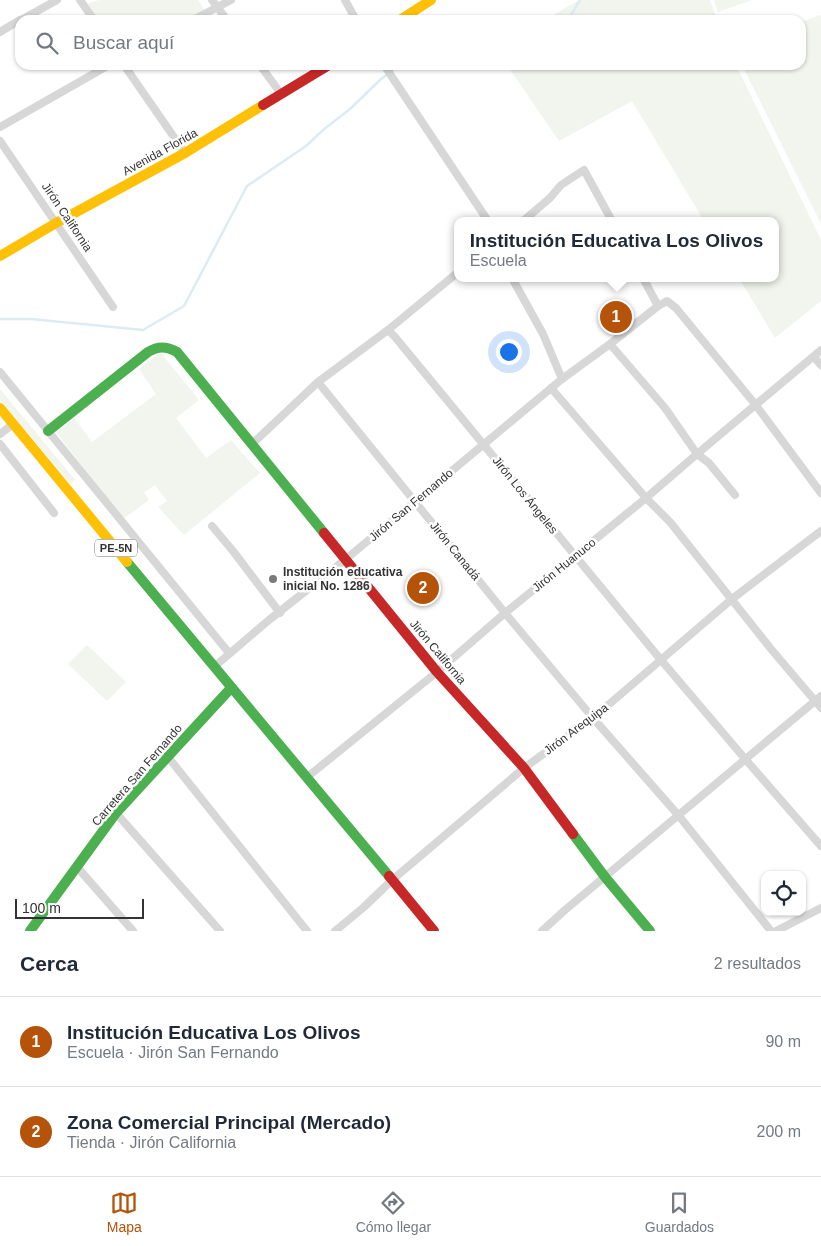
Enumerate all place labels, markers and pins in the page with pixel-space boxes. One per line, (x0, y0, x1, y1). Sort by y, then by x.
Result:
pin: 1 (600, 298, 632, 336)
place label: Institución educativa inicial No. 1286 (283, 565, 403, 593)
pin: 2 (407, 569, 439, 607)
marker: Institución educativa inicial No. 1286 (267, 573, 279, 585)

